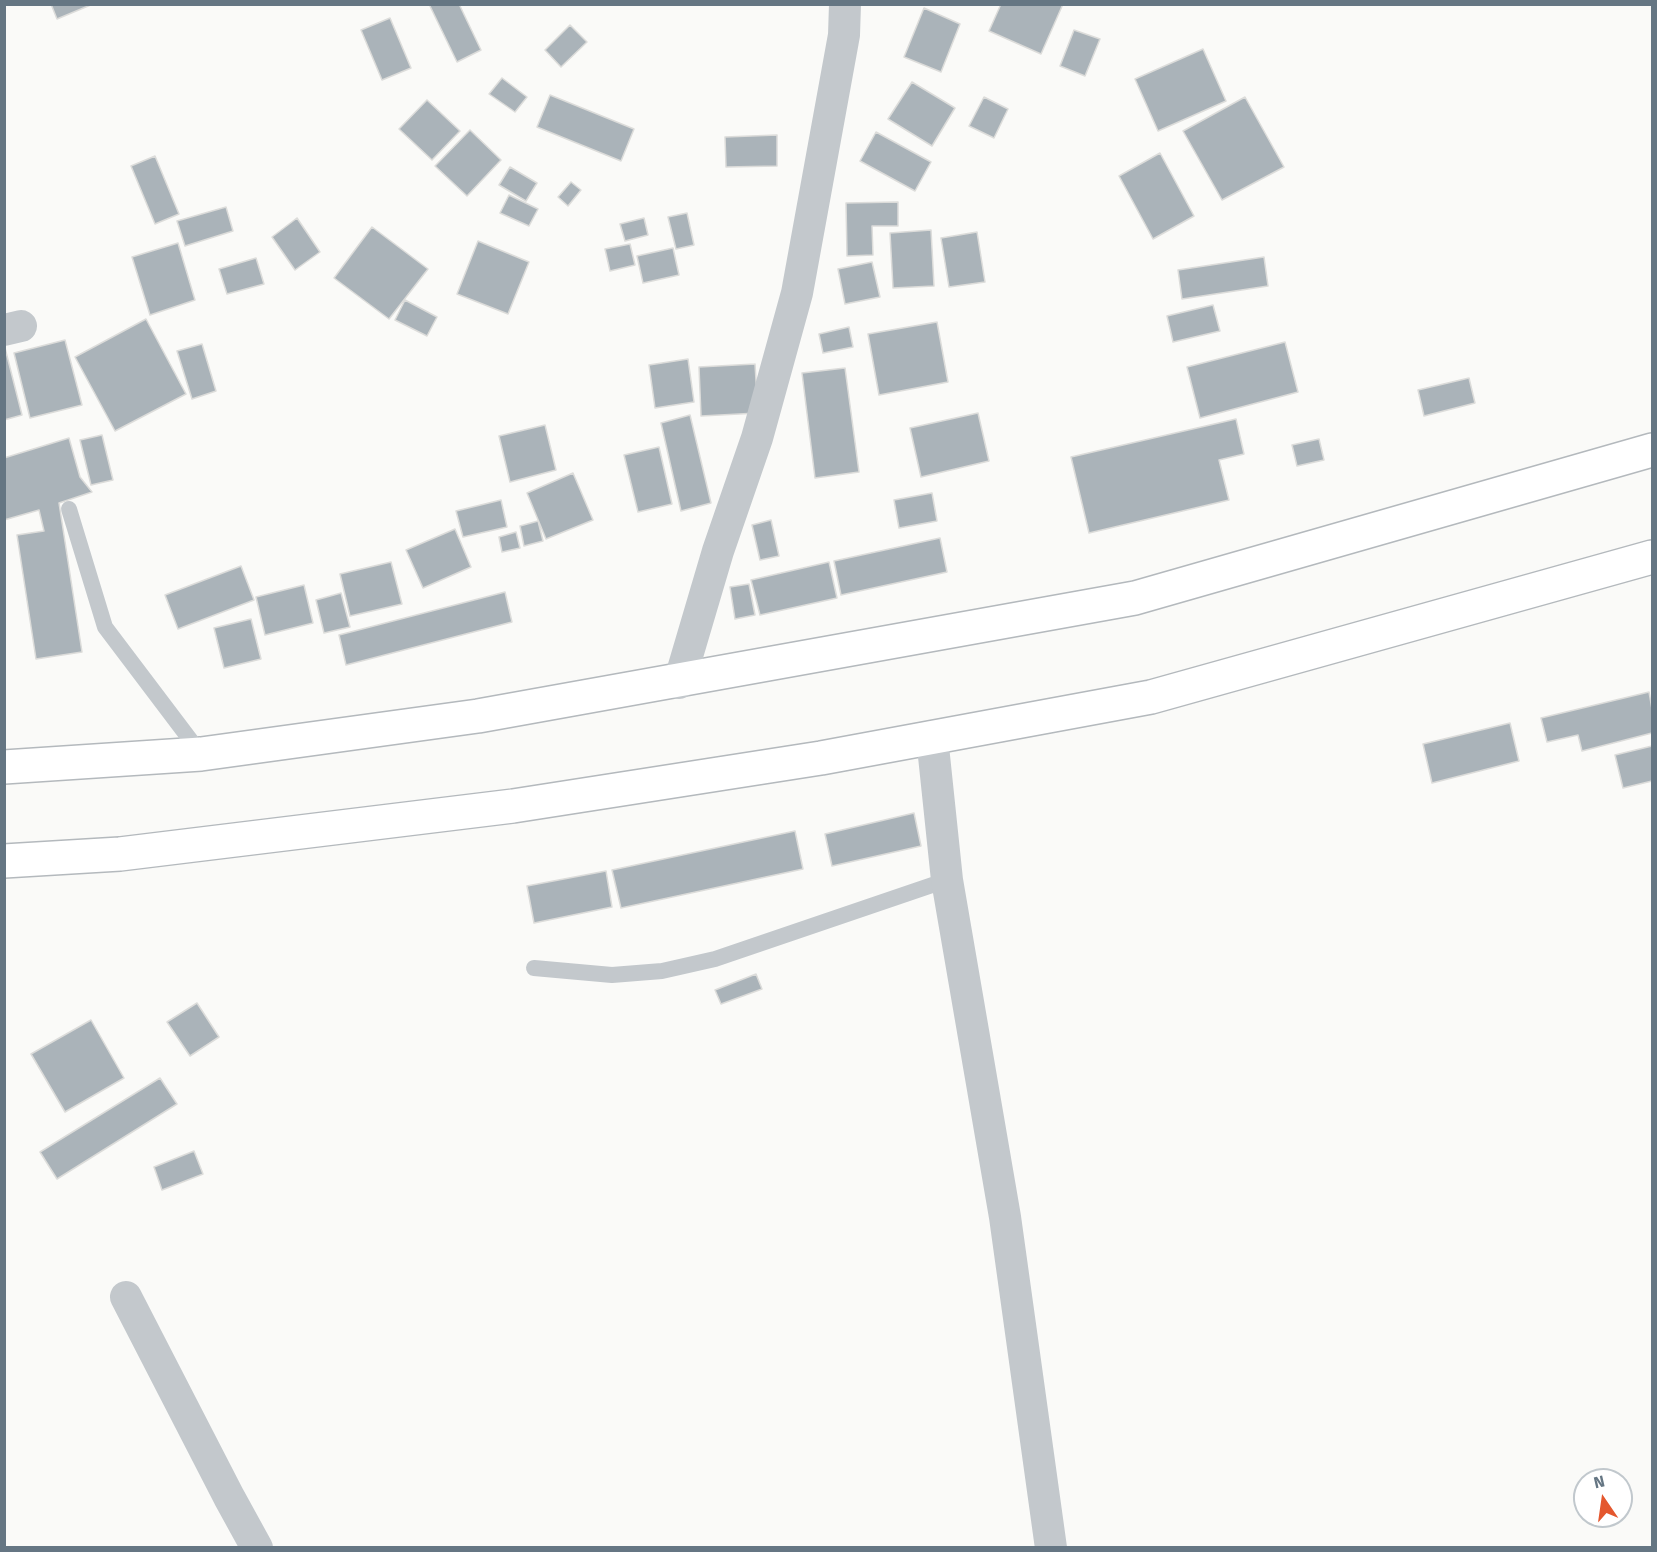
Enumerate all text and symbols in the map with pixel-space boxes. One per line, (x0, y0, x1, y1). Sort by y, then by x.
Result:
north arrow (1573, 1468, 1633, 1528)
text: N (1592, 1471, 1607, 1492)

